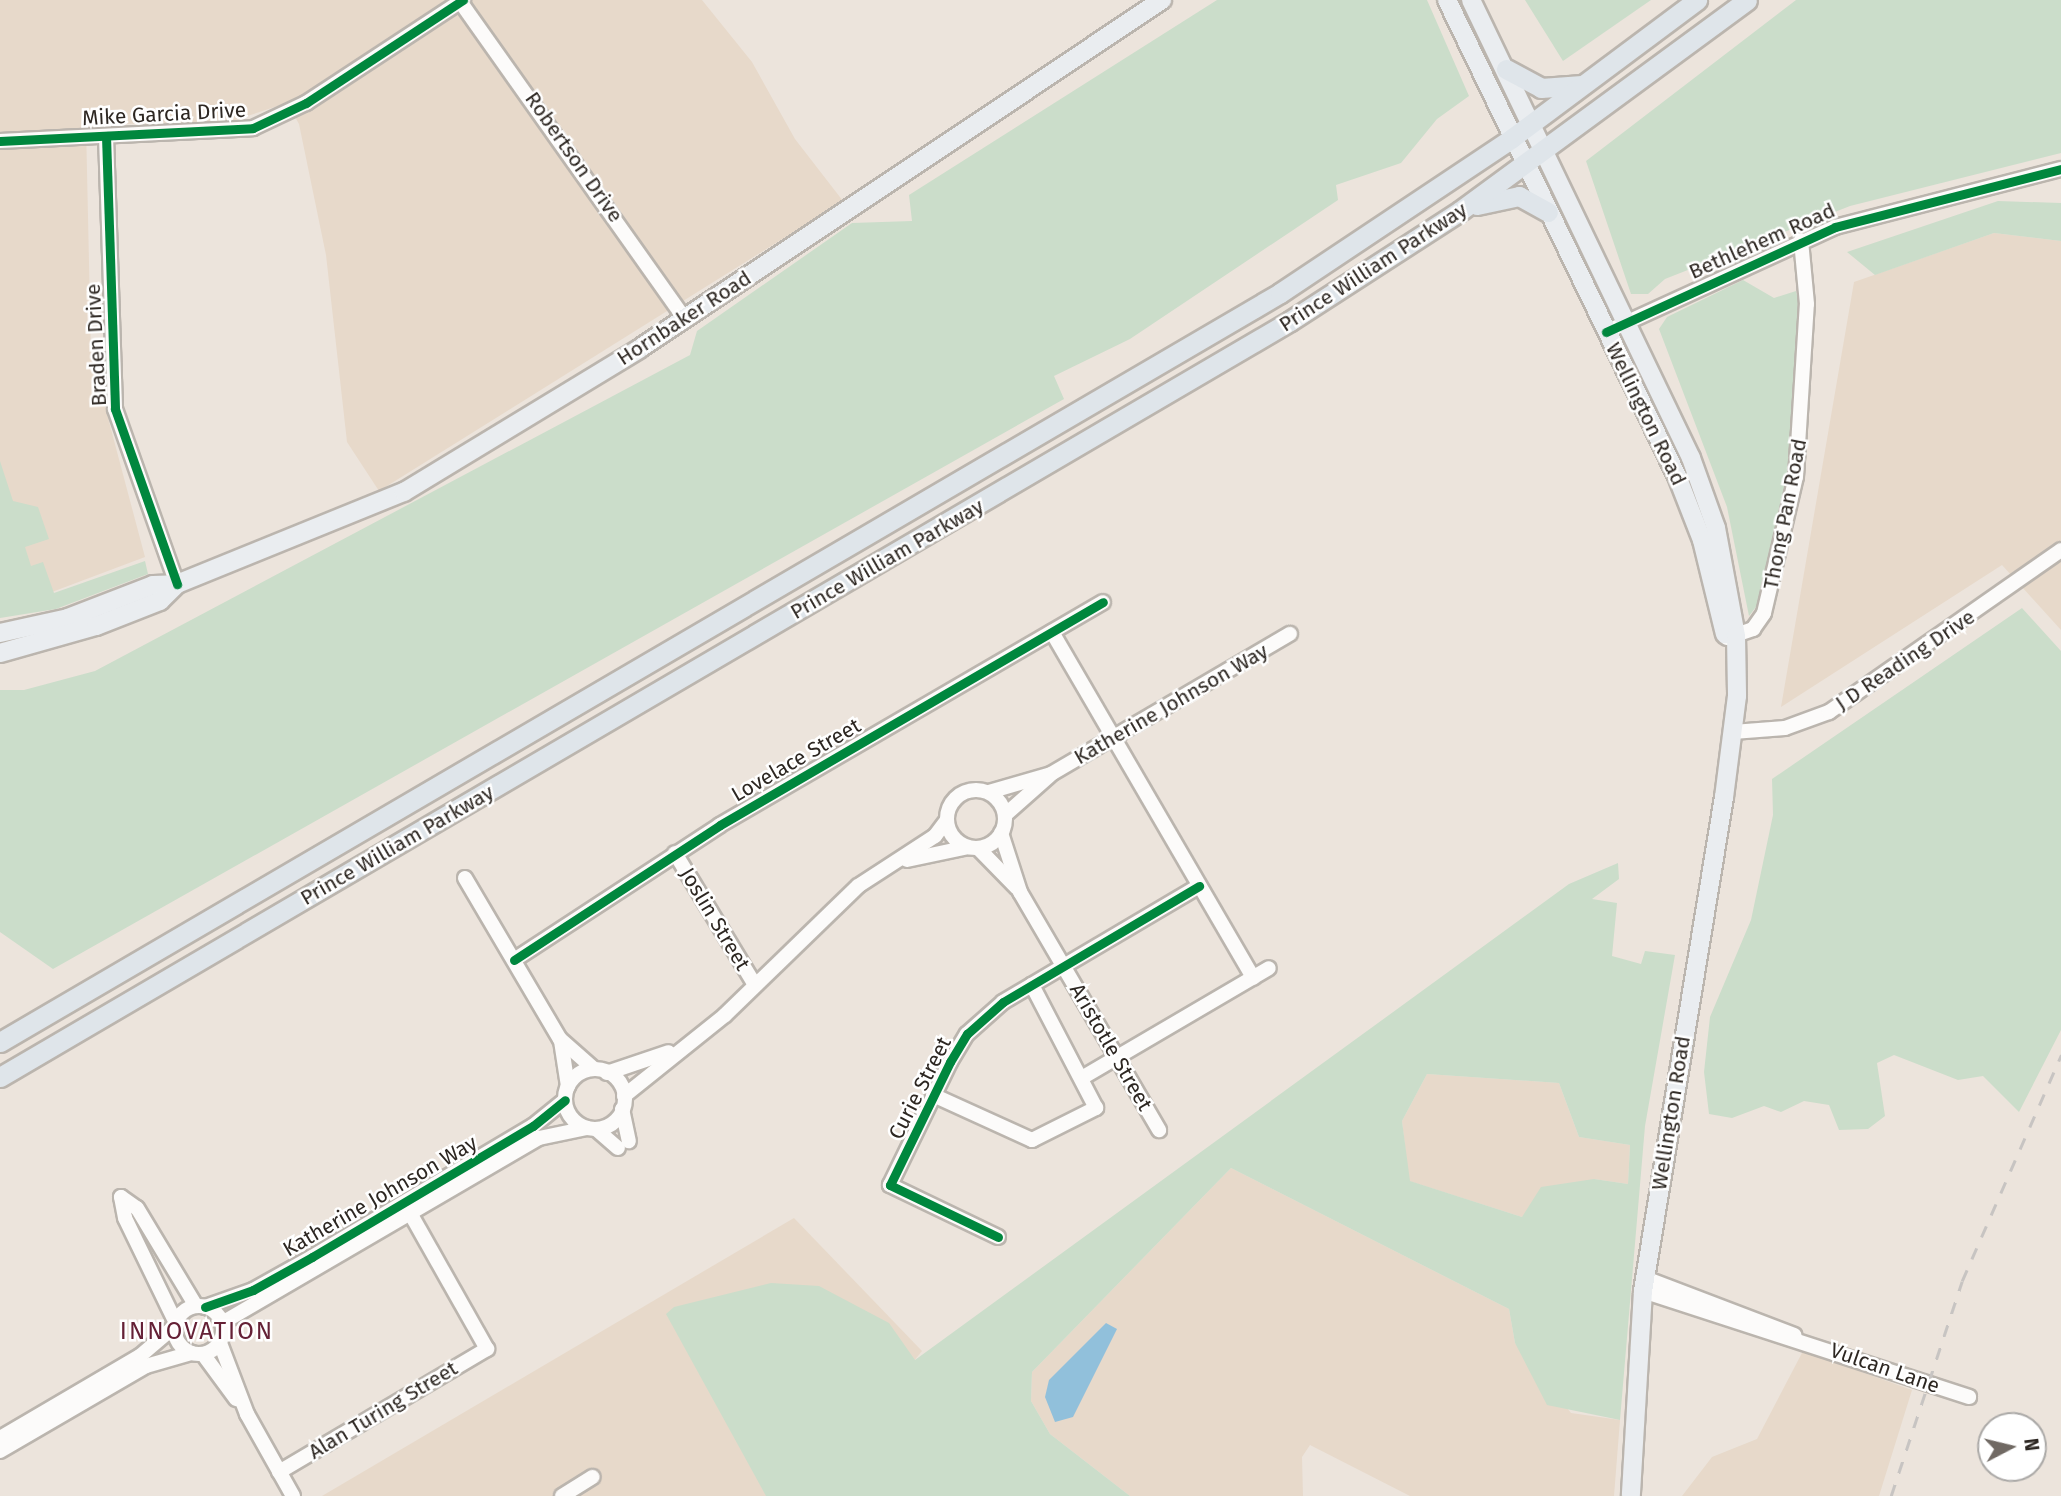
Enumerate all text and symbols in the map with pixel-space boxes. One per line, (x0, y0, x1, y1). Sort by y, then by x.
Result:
street label: Robertson Drive (520, 87, 628, 227)
street label: Mike Garcia Drive (81, 97, 247, 131)
street label: Prince William Parkway (1274, 197, 1472, 337)
street label: Bethlehem Road (1685, 197, 1839, 285)
street label: Hornbaker Road (612, 265, 756, 371)
street label: Braden Drive (80, 283, 112, 407)
street label: Wellington Road (1601, 338, 1691, 490)
street label: Thong Pan Road (1758, 437, 1812, 591)
street label: Prince William Parkway (786, 493, 988, 625)
street label: J D Reading Drive (1831, 604, 1979, 716)
street label: Katherine Johnson Way (1070, 638, 1272, 770)
street label: Lovelace Street (727, 713, 865, 807)
street label: Prince William Parkway (296, 779, 498, 911)
street label: Joslin Street (674, 863, 756, 975)
street label: Aristotle Street (1064, 979, 1158, 1115)
street label: Curie Street (883, 1033, 957, 1143)
street label: Wellington Road (1646, 1034, 1696, 1192)
street label: Katherine Johnson Way (279, 1130, 481, 1262)
district label: INNOVATION (121, 1318, 273, 1346)
street label: Vulcan Lane (1827, 1338, 1943, 1398)
street label: Alan Turing Street (304, 1356, 462, 1464)
north arrow (1977, 1412, 2047, 1482)
text: N (2019, 1437, 2044, 1452)

